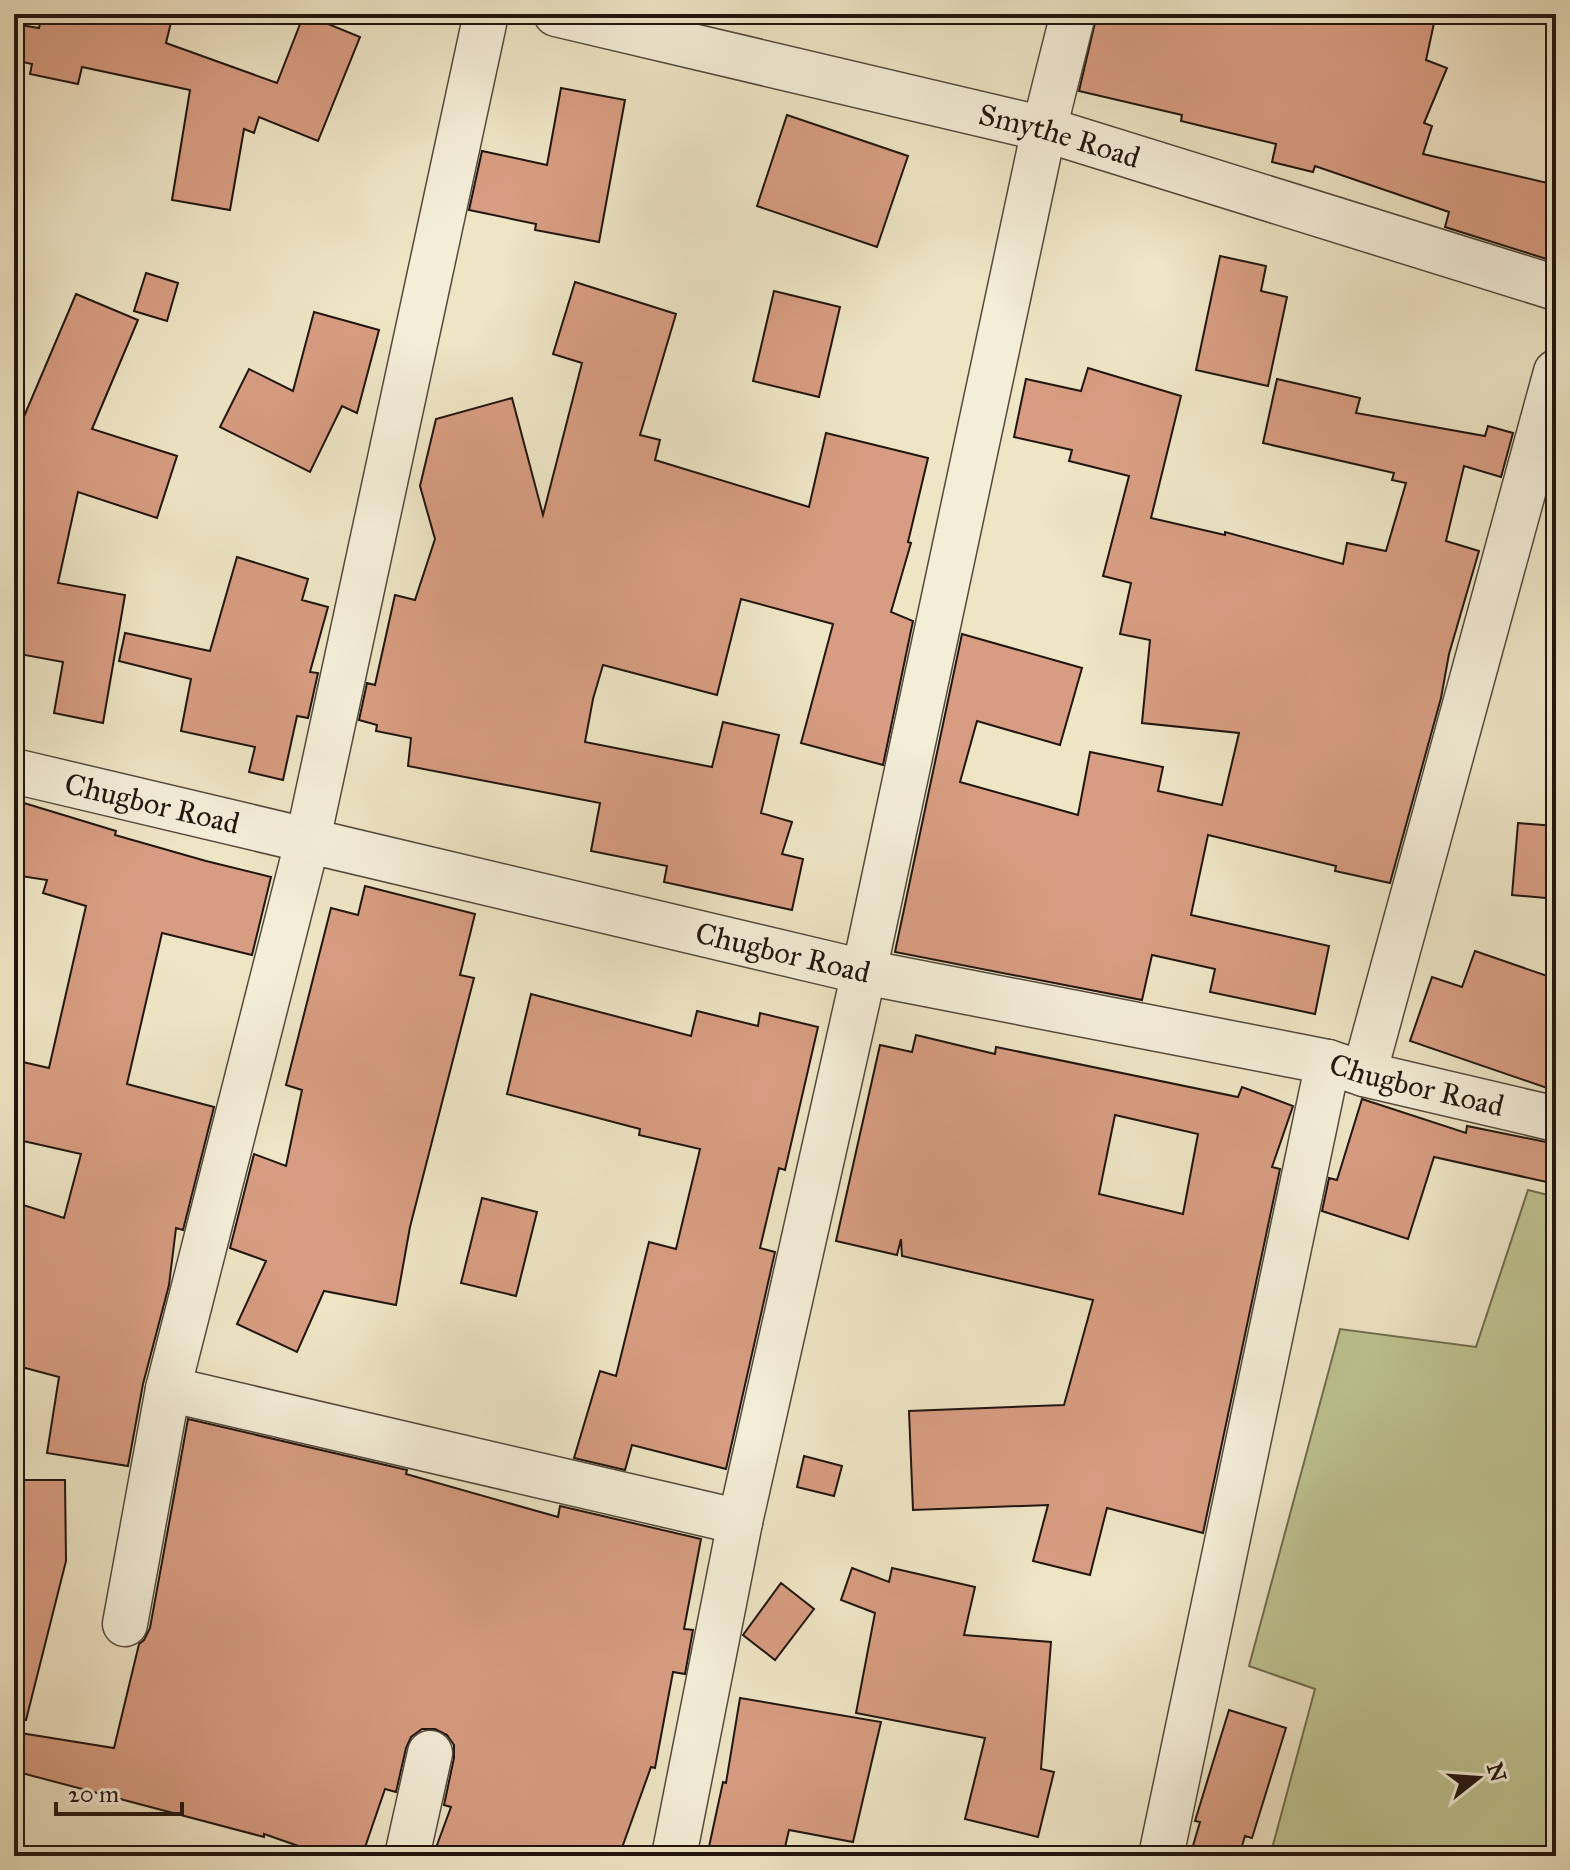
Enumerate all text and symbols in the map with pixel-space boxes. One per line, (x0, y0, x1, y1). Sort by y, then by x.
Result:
street label: Smythe Road (975, 96, 1145, 176)
street label: Chugbor Road (61, 766, 243, 842)
street label: Chugbor Road (692, 915, 874, 991)
street label: Chugbor Road (1325, 1046, 1508, 1124)
north arrow (1438, 1738, 1518, 1818)
text: N (1481, 1759, 1512, 1785)
scale bar (56, 1766, 182, 1816)
text: 20 m (68, 1779, 119, 1809)

